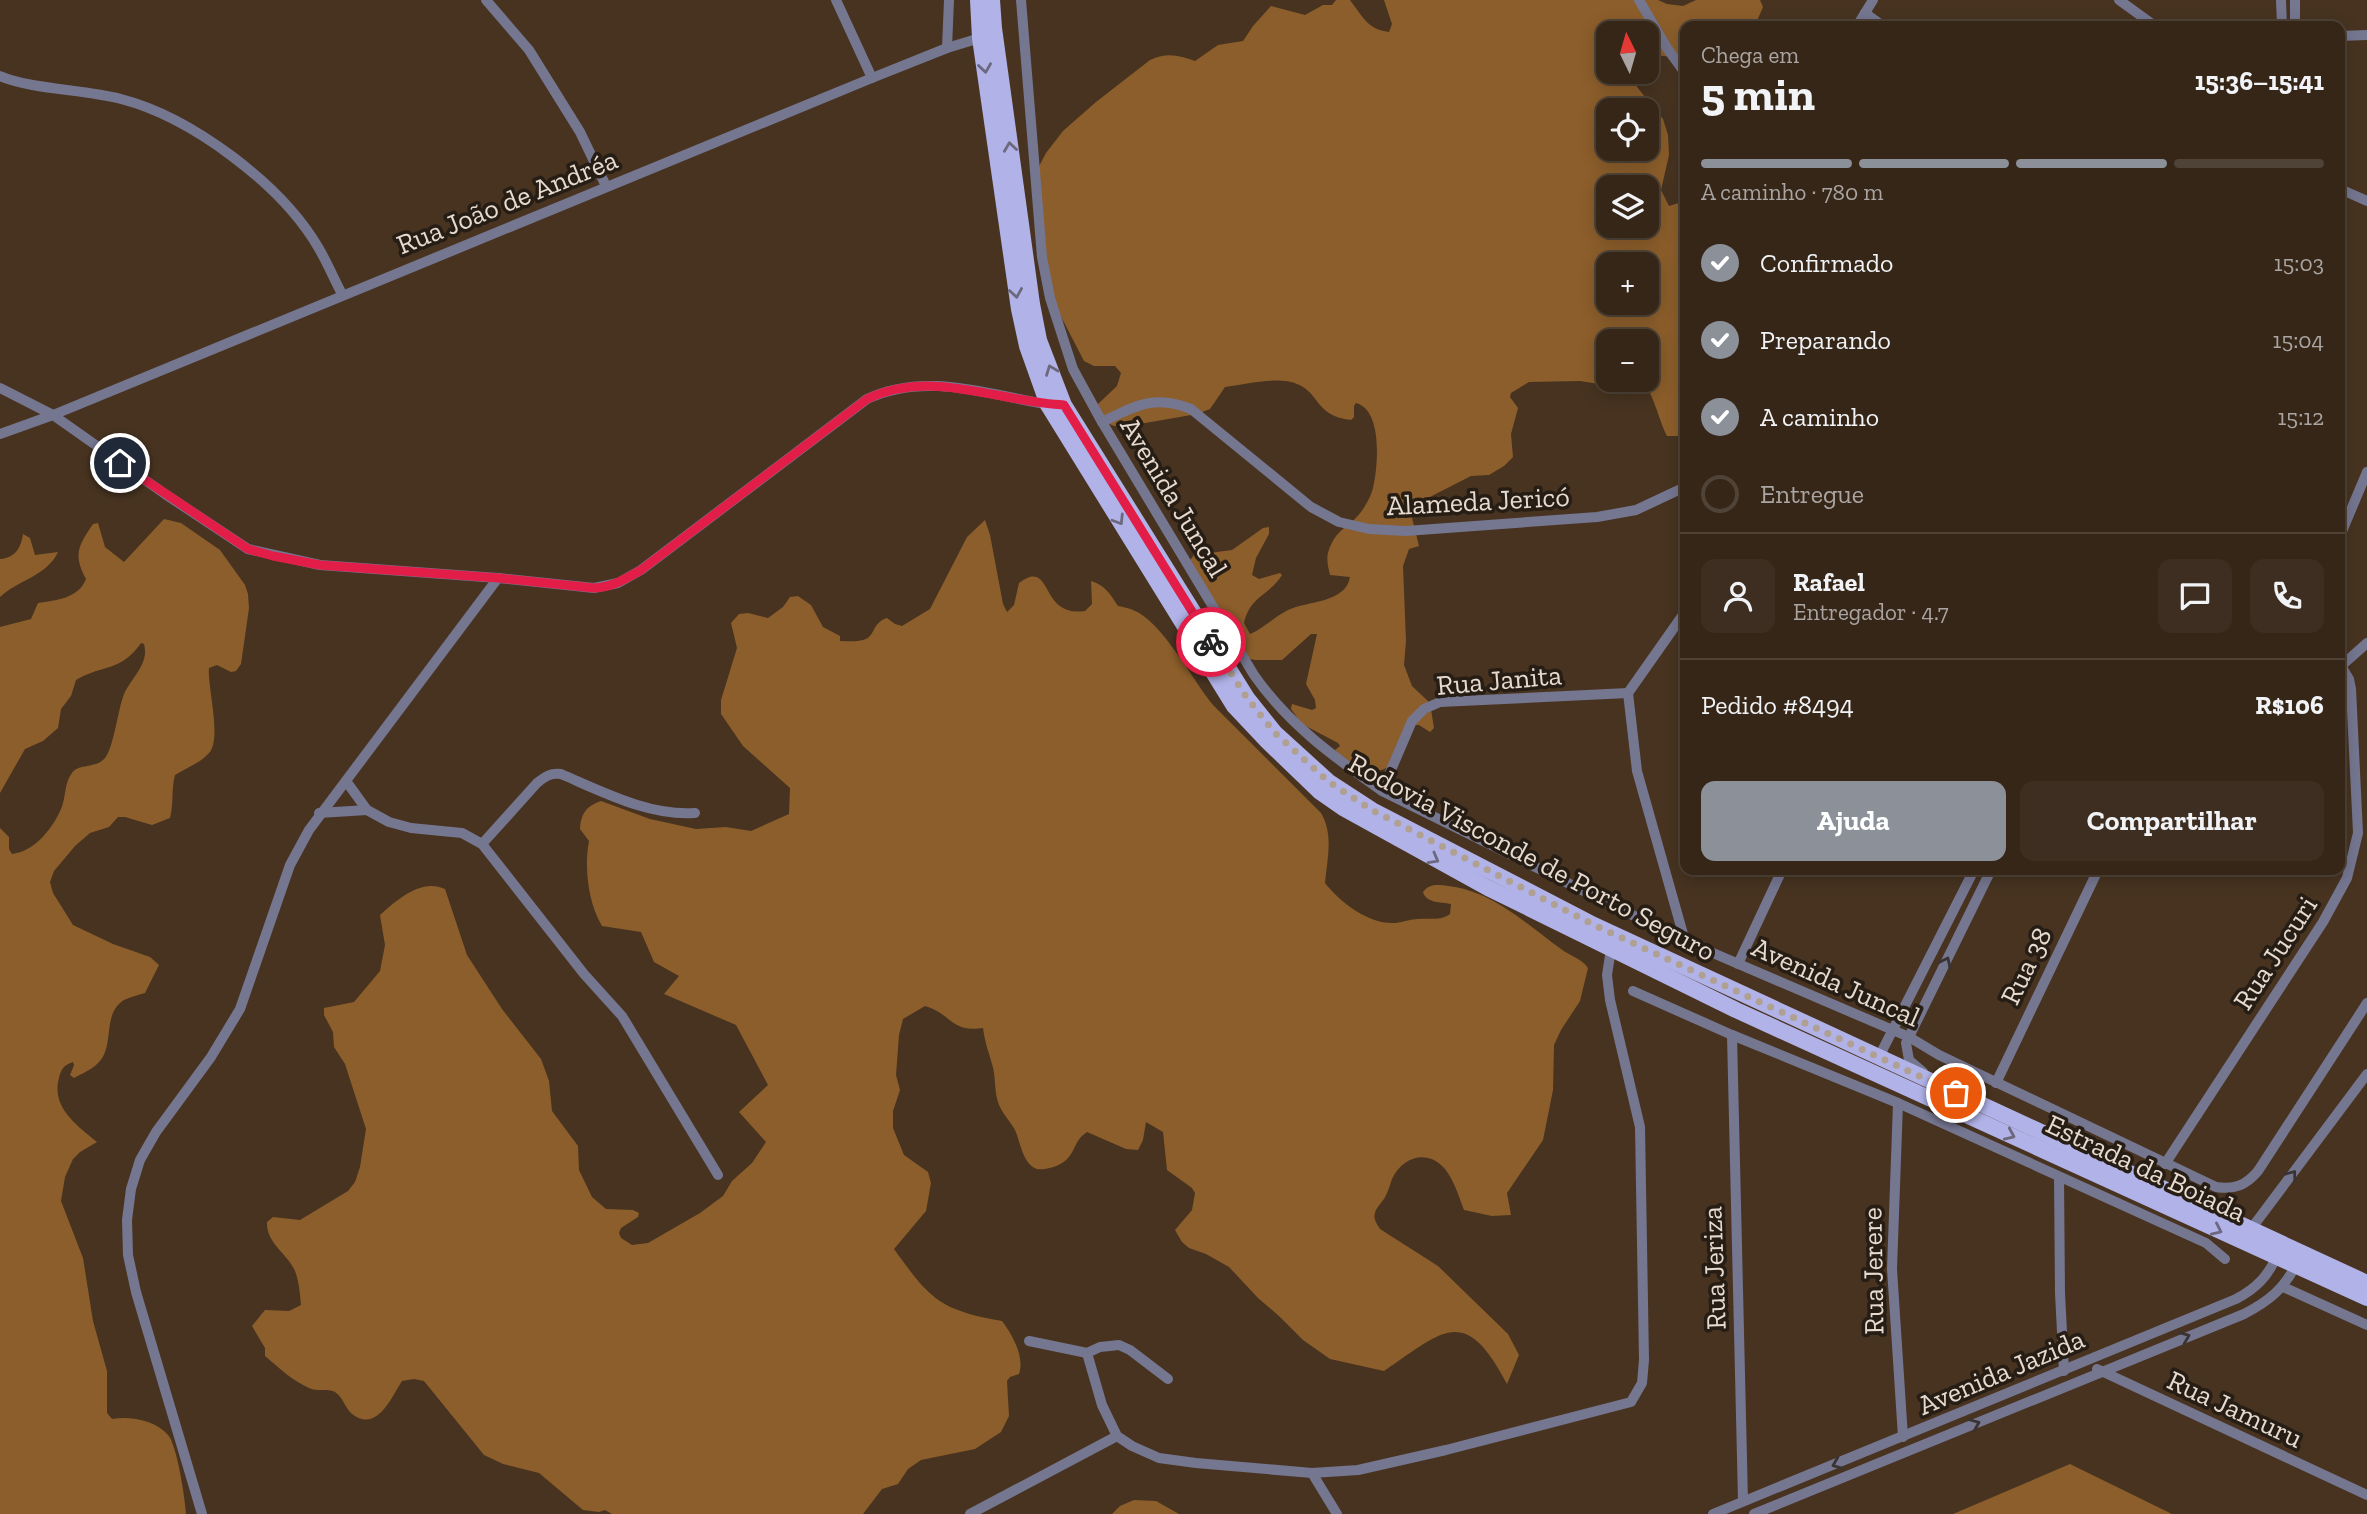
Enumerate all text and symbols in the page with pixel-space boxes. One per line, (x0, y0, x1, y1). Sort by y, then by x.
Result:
north arrow (1596, 21, 1659, 84)
map controls (1596, 21, 1659, 392)
text: Chega em (1701, 41, 1799, 69)
one-way arrow (977, 62, 992, 74)
text: 15:36–15:41 (2195, 65, 2324, 97)
text: 5 min (1701, 67, 1815, 122)
button: locate (1596, 98, 1659, 161)
one-way arrow (1003, 141, 1018, 153)
street label: Rua João de Andréa (392, 142, 623, 261)
button: layers (1596, 175, 1659, 238)
text: A caminho · 780 m (1701, 178, 1883, 206)
icon: check (1701, 244, 1739, 282)
text: Confirmado (1760, 247, 1893, 279)
text: 15:03 (2274, 249, 2324, 277)
button: + (1596, 252, 1659, 315)
one-way arrow (1008, 287, 1023, 299)
icon: check (1701, 321, 1739, 359)
text: Preparando (1760, 324, 1891, 356)
text: 15:04 (2273, 326, 2324, 354)
button: − (1596, 329, 1659, 392)
one-way arrow (1045, 365, 1059, 377)
icon: check (1701, 398, 1739, 436)
text: A caminho (1760, 401, 1879, 433)
text: 15:12 (2278, 403, 2324, 431)
street label: Avenida Juncal (1113, 411, 1235, 583)
pin (90, 433, 150, 493)
icon: home (101, 444, 139, 482)
text: Entregue (1760, 478, 1864, 510)
street label: Alameda Jericó (1386, 480, 1570, 522)
one-way arrow (1111, 513, 1124, 526)
button: person (1701, 559, 1775, 633)
button: chat (2158, 559, 2232, 633)
button: phone (2250, 559, 2324, 633)
text: Rafael (1793, 566, 1865, 598)
text: Entregador · 4.7 (1793, 598, 1949, 626)
courier (1176, 607, 1246, 677)
icon: bike (1192, 623, 1230, 661)
street label: Rua Janita (1435, 658, 1564, 702)
text: Pedido #8494 (1701, 689, 1854, 721)
text: R$106 (2255, 689, 2324, 721)
street label: Rodovia Visconde de Porto Seguro (1343, 746, 1721, 968)
button: Ajuda (1701, 781, 2006, 861)
button: Compartilhar (2020, 781, 2324, 861)
one-way arrow (1427, 851, 1440, 864)
street label: Rua Jucuri (2226, 890, 2324, 1016)
street label: Rua 38 (1993, 922, 2059, 1010)
street label: Avenida Juncal (1747, 930, 1925, 1034)
one-way arrow (1938, 957, 1952, 969)
pin (1926, 1063, 1986, 1123)
icon: bag (1937, 1074, 1975, 1112)
street label: Estrada da Boiada (2041, 1107, 2251, 1229)
one-way arrow (2003, 1127, 2016, 1141)
one-way arrow (2283, 1170, 2296, 1183)
street label: Rua Jeriza (1695, 1205, 1733, 1330)
street label: Rua Jerere (1855, 1207, 1891, 1335)
one-way arrow (2210, 1221, 2222, 1235)
street label: Avenida Jazida (1913, 1322, 2090, 1422)
one-way arrow (2179, 1332, 2191, 1346)
street label: Rua Jamuru (2162, 1363, 2308, 1455)
one-way arrow (1968, 1418, 1980, 1432)
one-way arrow (1831, 1455, 1843, 1469)

